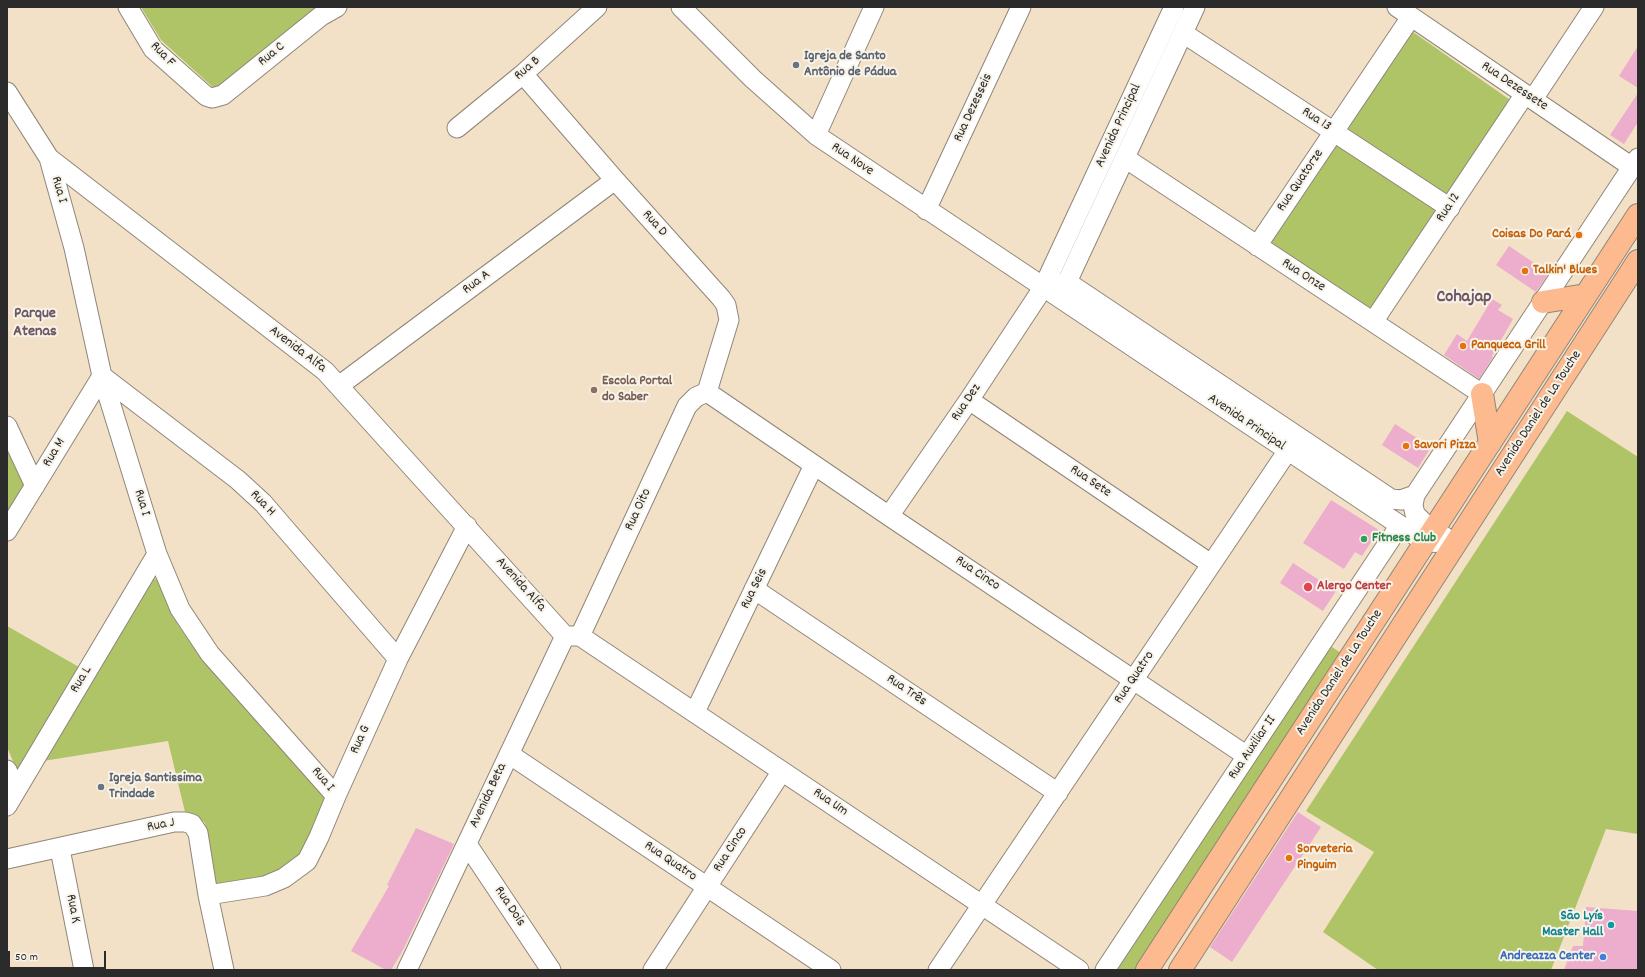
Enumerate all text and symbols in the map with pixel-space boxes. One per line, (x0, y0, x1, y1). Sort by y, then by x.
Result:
street label: Rua F (146, 39, 178, 71)
street label: Rua C (255, 39, 289, 71)
place label: Igreja de Santo Antônio de Pádua (804, 49, 896, 82)
street label: Rua B (511, 53, 545, 85)
street label: Rua Dezessete (1477, 59, 1551, 115)
marker: Igreja de Santo Antônio de Pádua (791, 60, 801, 70)
street label: Rua Dezesseis (951, 71, 997, 145)
street label: Avenida Principal (1092, 82, 1146, 170)
street label: Rua 13 (1298, 104, 1334, 136)
street label: Rua Nove (828, 140, 876, 180)
street label: Rua Quatorze (1274, 147, 1328, 215)
street label: Rua I (46, 175, 70, 205)
street label: Rua 12 (1433, 190, 1465, 226)
street label: Rua D (638, 207, 670, 241)
place label: Coisas Do Pará (1492, 227, 1571, 243)
marker: Coisas Do Pará (1574, 230, 1584, 240)
street label: Rua Onze (1278, 256, 1328, 296)
place label: Talkin' Blues (1533, 263, 1597, 279)
marker: Talkin' Blues (1520, 266, 1530, 276)
street label: Rua A (460, 267, 494, 299)
district label: Cohajap (1436, 288, 1492, 310)
district label: Parque Atenas (13, 305, 57, 343)
street label: Avenida Alfa (265, 323, 329, 377)
place label: Panqueca Grill (1471, 338, 1546, 354)
marker: Panqueca Grill (1458, 341, 1468, 351)
street label: Avenida Daniel de La Touche (1492, 348, 1586, 480)
place label: Escola Portal do Saber (602, 374, 672, 406)
street label: Rua Dez (948, 381, 986, 425)
marker: Escola Portal do Saber (589, 385, 599, 395)
street label: Avenida Principal (1204, 391, 1288, 455)
street label: Rua M (40, 435, 70, 471)
place label: Savori Pizza (1414, 438, 1476, 454)
marker: Savori Pizza (1401, 441, 1411, 451)
street label: Rua Sete (1066, 462, 1114, 502)
street label: Rua Oito (622, 486, 656, 534)
street label: Rua H (246, 487, 278, 521)
street label: Rua I (129, 488, 153, 518)
place label: Fitness Club (1372, 531, 1436, 547)
marker: Fitness Club (1359, 534, 1369, 544)
street label: Rua Cinco (951, 553, 1003, 595)
street label: Avenida Alfa (491, 554, 549, 616)
street label: Rua Seis (738, 566, 772, 612)
place label: Alergo Center (1317, 579, 1391, 595)
marker: Alergo Center (1302, 581, 1314, 593)
street label: Avenida Daniel de La Touche (1293, 607, 1387, 739)
street label: Rua Quatro (1111, 648, 1159, 708)
street label: Rua L (67, 664, 97, 696)
street label: Rua Três (883, 671, 929, 711)
street label: Rua Auxiliar II (1225, 713, 1281, 783)
street label: Rua G (347, 723, 375, 757)
street label: Avenida Beta (467, 761, 511, 831)
street label: Rua I (307, 764, 337, 796)
place label: Igreja Santissima Trindade (109, 771, 202, 804)
marker: Igreja Santissima Trindade (96, 782, 106, 792)
street label: Rua Um (809, 785, 851, 821)
street label: Rua J (146, 815, 176, 837)
street label: Rua Cinco (710, 824, 752, 876)
street label: Rua Quatro (640, 838, 700, 886)
place label: Sorveteria Pinguim (1297, 842, 1352, 874)
marker: Sorveteria Pinguim (1284, 853, 1294, 863)
street label: Rua Dois (490, 884, 528, 930)
street label: Rua K (61, 893, 83, 925)
place label: São Lyís Master Hall (1542, 909, 1603, 942)
marker: São Lyís Master Hall (1606, 920, 1616, 930)
scale bar (10, 943, 108, 969)
text: 50 m (15, 949, 38, 966)
place label: Andreazza Center (1500, 949, 1595, 965)
marker: Andreazza Center (1598, 952, 1608, 962)

